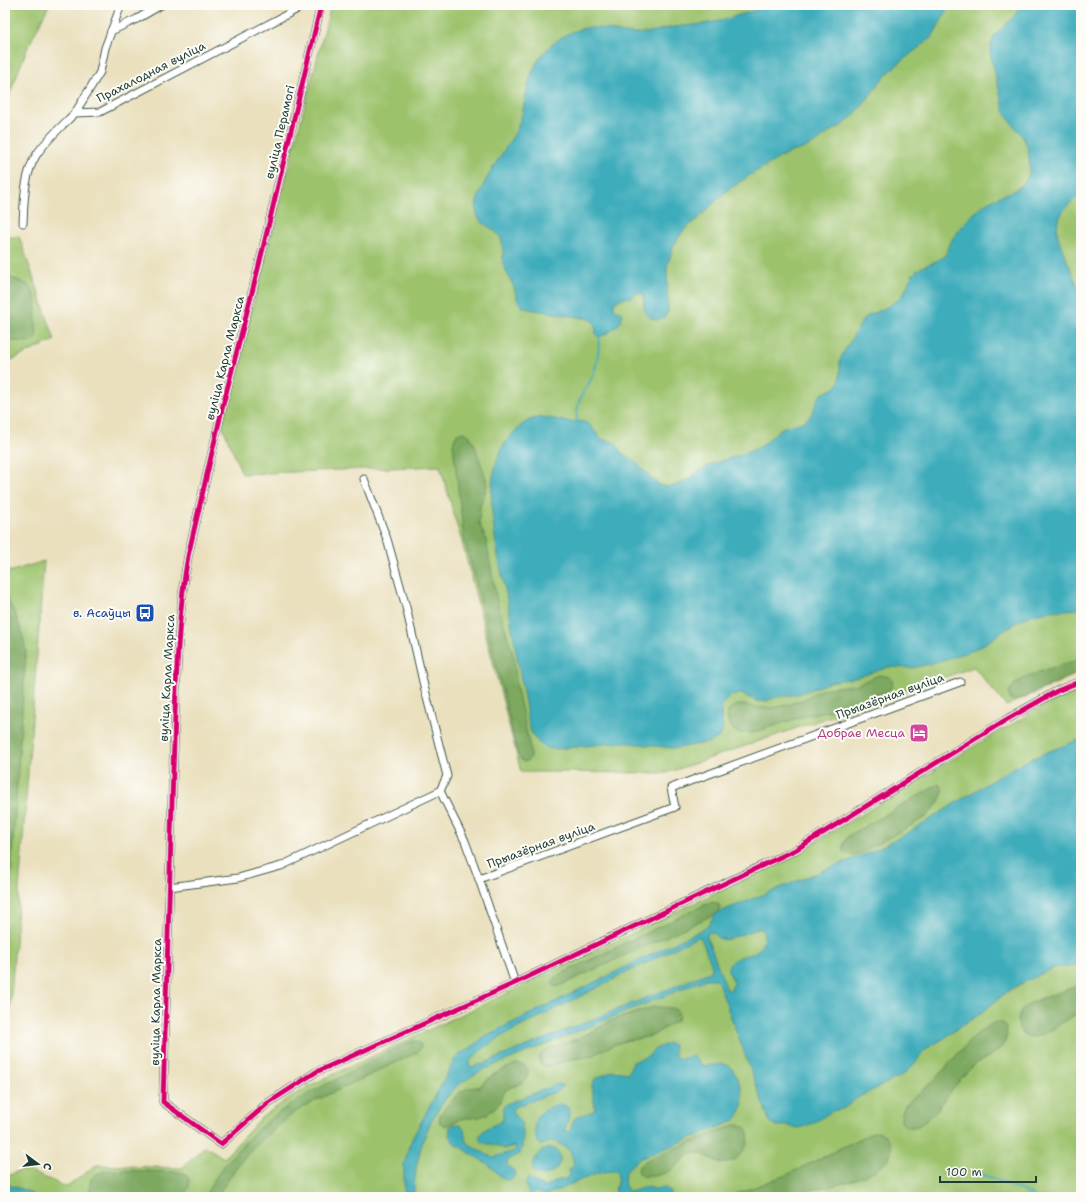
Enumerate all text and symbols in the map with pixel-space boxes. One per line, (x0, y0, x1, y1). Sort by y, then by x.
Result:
street label: Прахалодная вуліца (94, 37, 209, 106)
street label: вуліца Перамогі (261, 83, 299, 181)
street label: вуліца Карла Маркса (202, 294, 248, 422)
bus stop icon: в. Асаўцы (134, 602, 156, 624)
place label: в. Асаўцы (73, 605, 131, 621)
street label: вуліца Карла Маркса (156, 613, 178, 742)
street label: Прыазёрная вуліца (834, 669, 947, 723)
hotel icon: Добрае Месца (908, 722, 930, 744)
place label: Добрае Месца (817, 725, 906, 741)
street label: Прыазёрная вуліца (485, 818, 598, 872)
street label: вуліца Карла Маркса (147, 938, 165, 1066)
north arrow (18, 1144, 58, 1184)
scale bar (940, 1158, 1036, 1184)
text: С (39, 1161, 55, 1172)
text: 100 m (946, 1164, 982, 1180)

